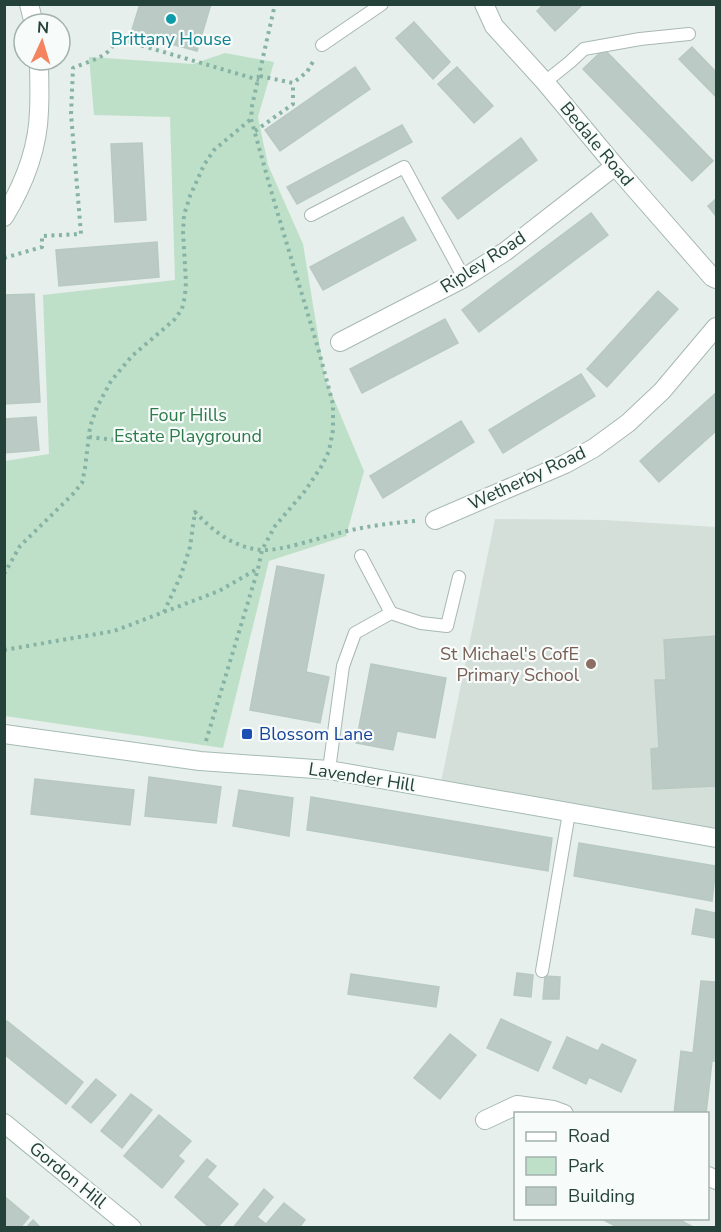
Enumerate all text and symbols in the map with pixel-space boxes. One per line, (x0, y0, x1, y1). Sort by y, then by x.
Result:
north arrow (12, 12, 72, 72)
marker: Brittany House (164, 12, 178, 26)
text: N (36, 17, 50, 39)
place label: Brittany House (111, 27, 231, 51)
street label: Bedale Road (555, 97, 639, 191)
street label: Ripley Road (436, 225, 530, 299)
park label: Four Hills Estate Playground (114, 403, 262, 448)
street label: Wetherby Road (464, 440, 590, 516)
place label: St Michael's CofE Primary School (440, 642, 580, 687)
marker: St Michael's CofE Primary School (584, 657, 598, 671)
place label: Blossom Lane (259, 722, 373, 746)
marker: Blossom Lane (240, 727, 254, 741)
street label: Lavender Hill (307, 757, 418, 797)
legend (514, 1112, 709, 1220)
text: Road (568, 1124, 610, 1148)
street label: Gordon Hill (24, 1136, 112, 1214)
text: Park (568, 1154, 605, 1178)
text: Building (568, 1184, 635, 1208)

